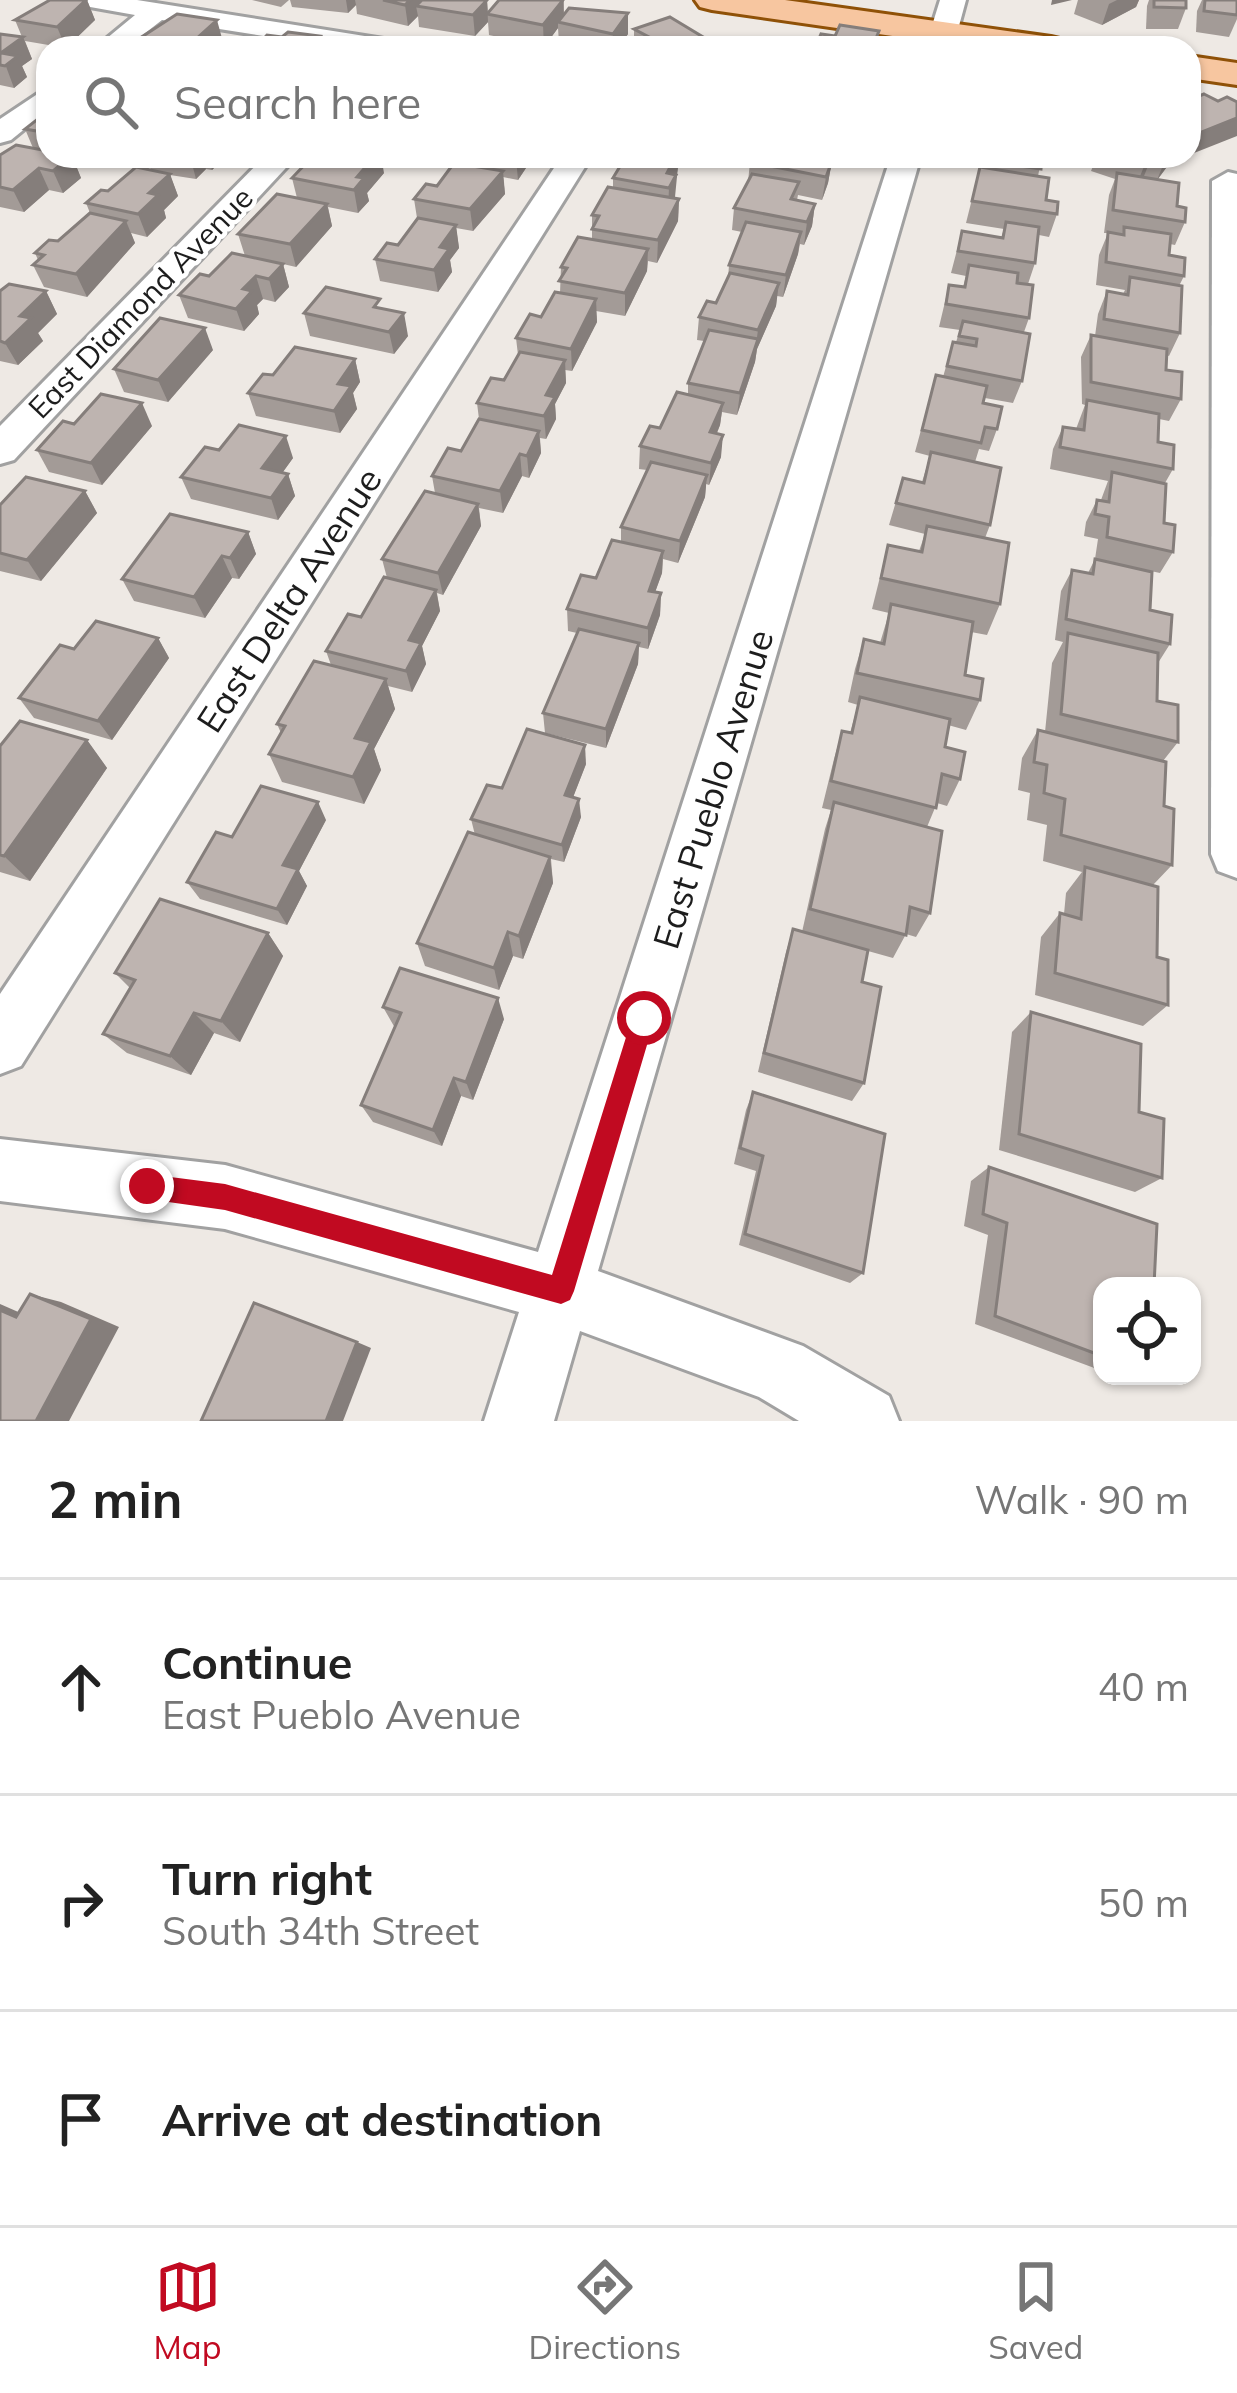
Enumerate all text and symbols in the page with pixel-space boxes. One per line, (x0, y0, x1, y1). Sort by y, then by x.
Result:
search box (36, 36, 1201, 168)
icon: search (78, 69, 144, 135)
text: Search here (174, 74, 421, 130)
street label: East Diamond Avenue (20, 179, 261, 426)
street label: East Delta Avenue (186, 459, 391, 740)
street label: East Pueblo Avenue (643, 624, 782, 954)
route start (617, 991, 671, 1045)
route end (120, 1159, 174, 1213)
map controls (1093, 1277, 1201, 1385)
button: locate (1093, 1277, 1201, 1385)
text: 2 min (48, 1467, 183, 1531)
text: Walk · 90 m (975, 1475, 1189, 1524)
text: Continue (162, 1634, 352, 1690)
icon: ahead (48, 1654, 114, 1720)
text: 40 m (1098, 1662, 1189, 1711)
text: East Pueblo Avenue (162, 1690, 521, 1739)
text: Turn right (162, 1850, 372, 1906)
icon: right (48, 1870, 114, 1936)
text: 50 m (1098, 1878, 1189, 1927)
text: South 34th Street (162, 1906, 479, 1955)
icon: arrive (48, 2086, 114, 2152)
text: Arrive at destination (162, 2091, 602, 2147)
tab: Map (154, 2254, 221, 2367)
tab: Directions (529, 2254, 681, 2367)
tab: Saved (988, 2254, 1083, 2367)

